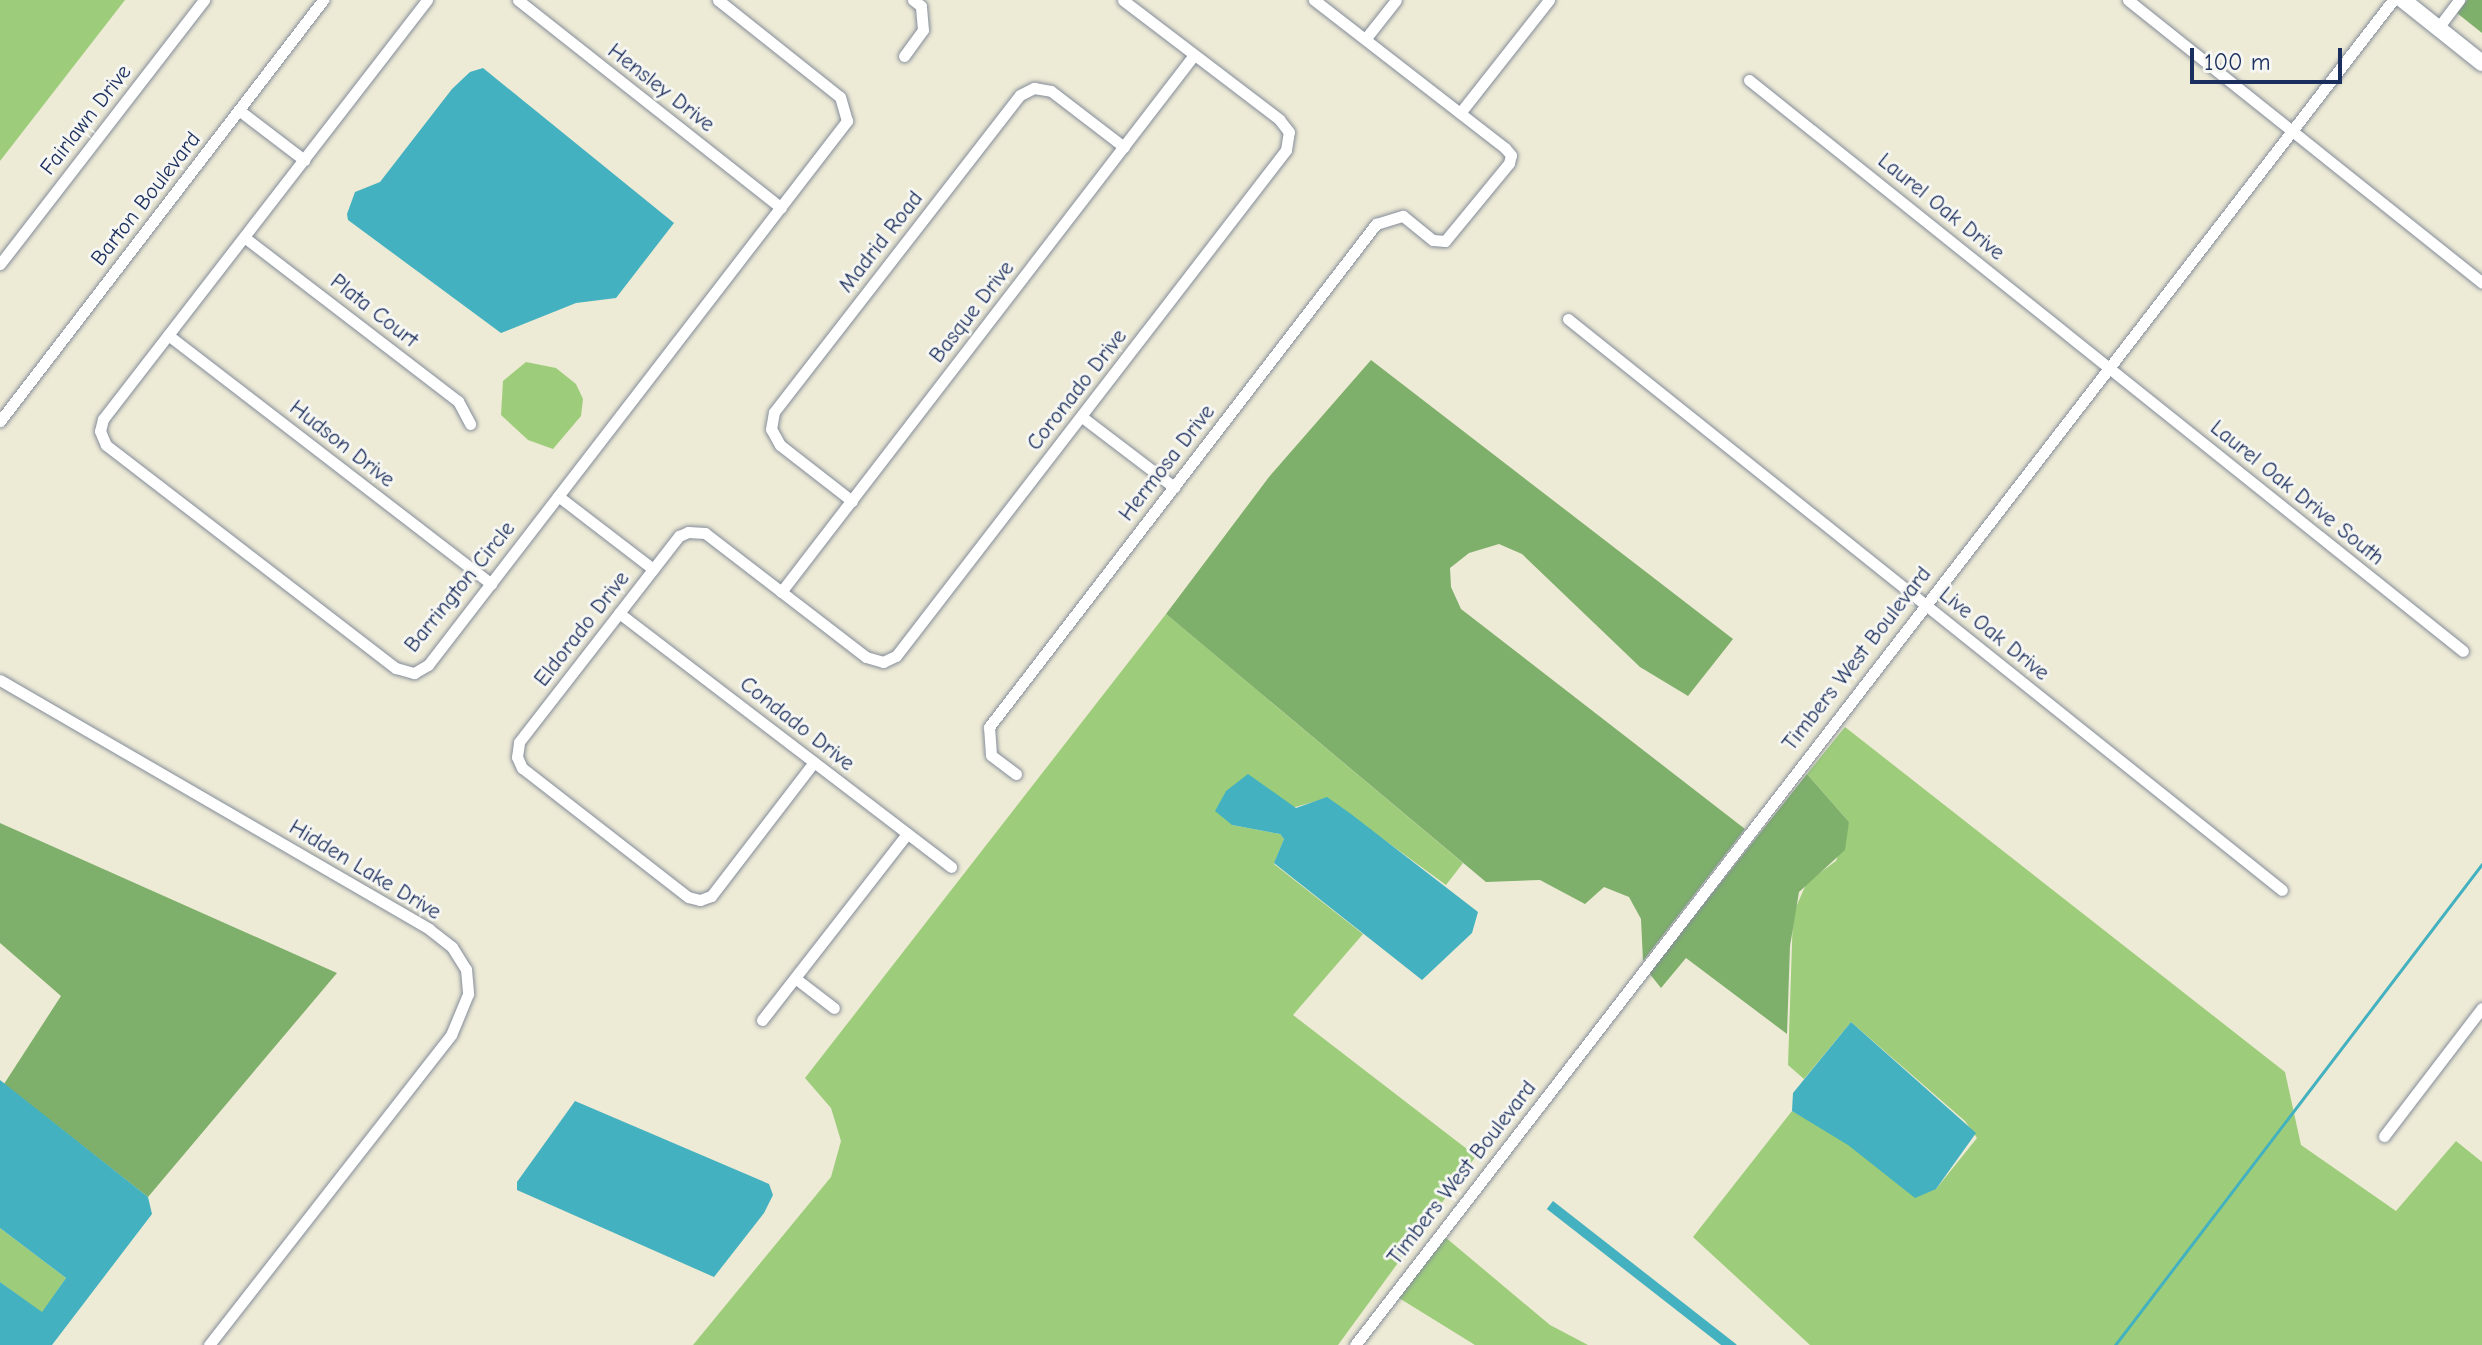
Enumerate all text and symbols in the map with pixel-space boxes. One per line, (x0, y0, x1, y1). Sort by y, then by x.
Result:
scale bar (2194, 32, 2346, 82)
street label: Hensley Drive (602, 38, 720, 138)
text: 100 m (2204, 48, 2271, 76)
street label: Fairlawn Drive (35, 60, 137, 180)
street label: Barton Boulevard (86, 127, 206, 271)
street label: Laurel Oak Drive (1872, 148, 2010, 266)
street label: Madrid Road (833, 186, 929, 298)
street label: Basque Drive (924, 256, 1020, 368)
street label: Plata Court (325, 269, 423, 353)
street label: Coronado Drive (1021, 324, 1133, 456)
street label: Hudson Drive (284, 395, 400, 493)
street label: Hermosa Drive (1113, 400, 1221, 526)
street label: Laurel Oak Drive South (2205, 415, 2389, 571)
street label: Barrington Circle (399, 516, 521, 658)
street label: Timbers West Boulevard (1777, 562, 1937, 756)
street label: Eldorado Drive (529, 566, 635, 692)
street label: Live Oak Drive (1934, 582, 2054, 686)
street label: Condado Drive (734, 671, 860, 777)
street label: Hidden Lake Drive (284, 814, 446, 926)
street label: Timbers West Boulevard (1382, 1076, 1542, 1270)

